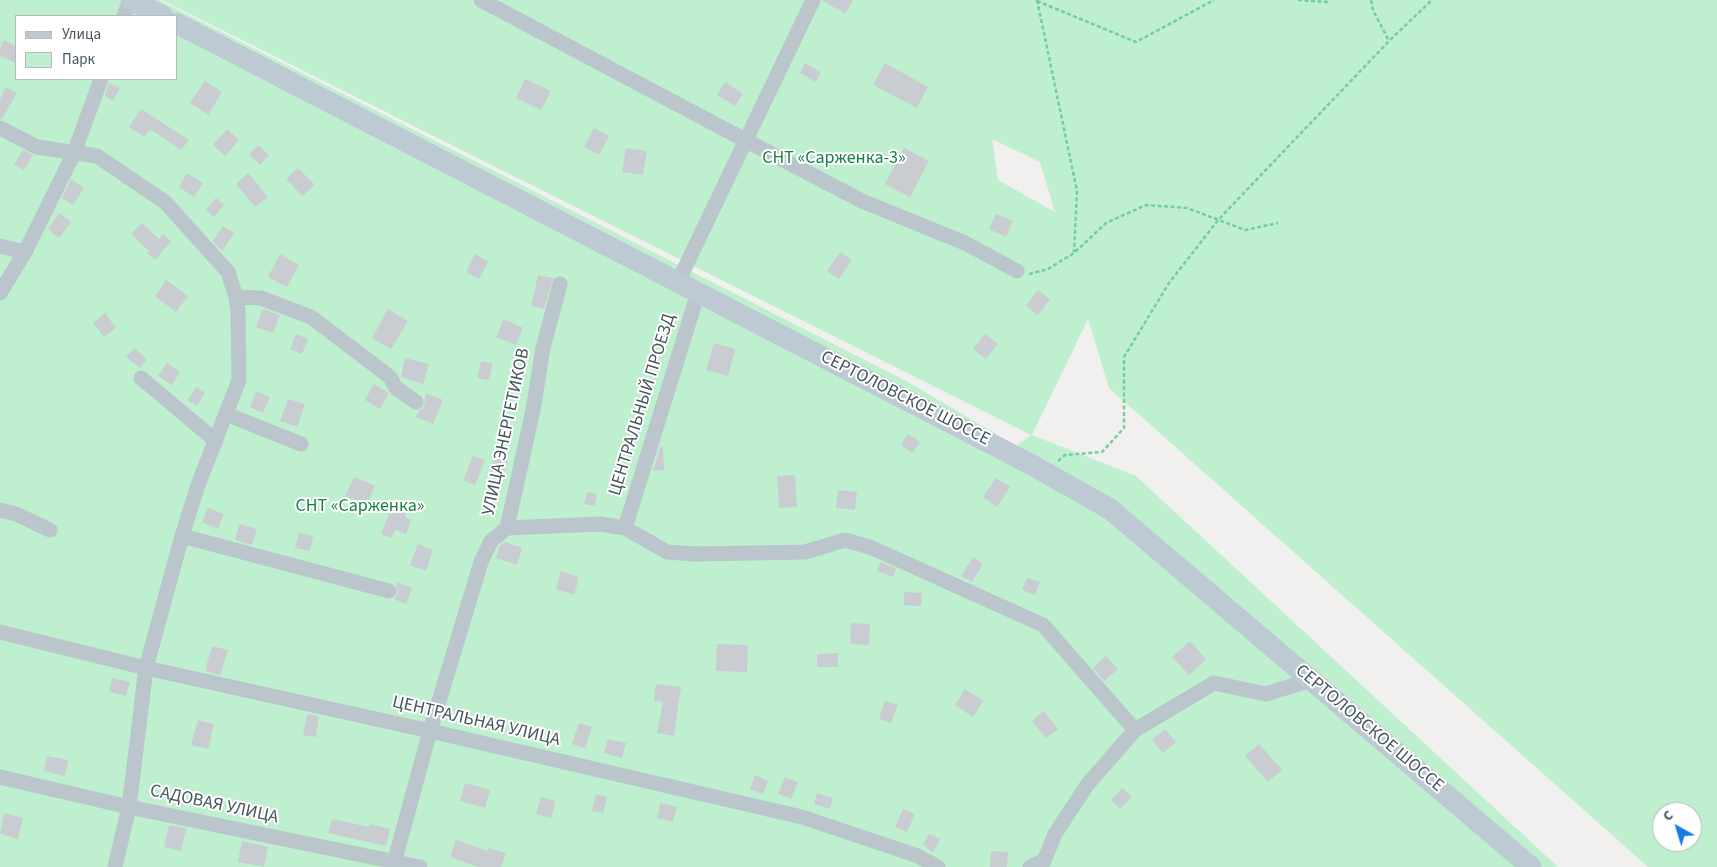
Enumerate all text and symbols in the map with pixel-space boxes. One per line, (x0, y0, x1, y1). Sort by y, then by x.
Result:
legend (15, 15, 178, 80)
text: Улица (62, 24, 101, 45)
text: Парк (62, 49, 95, 70)
park label: СНТ «Сарженка-3» (762, 148, 906, 170)
street label: ЦЕНТРАЛЬНЫЙ ПРОЕЗД (605, 312, 681, 498)
street label: УЛИЦА ЭНЕРГЕТИКОВ (479, 346, 535, 518)
street label: СЕРТОЛОВСКОЕ ШОССЕ (817, 347, 993, 451)
park label: СНТ «Сарженка» (296, 496, 424, 518)
street label: СЕРТОЛОВСКОЕ ШОССЕ (1290, 661, 1448, 797)
street label: ЦЕНТРАЛЬНАЯ УЛИЦА (390, 692, 562, 752)
street label: САДОВАЯ УЛИЦА (148, 781, 280, 829)
north arrow (1652, 802, 1702, 852)
text: С (1659, 806, 1678, 826)

